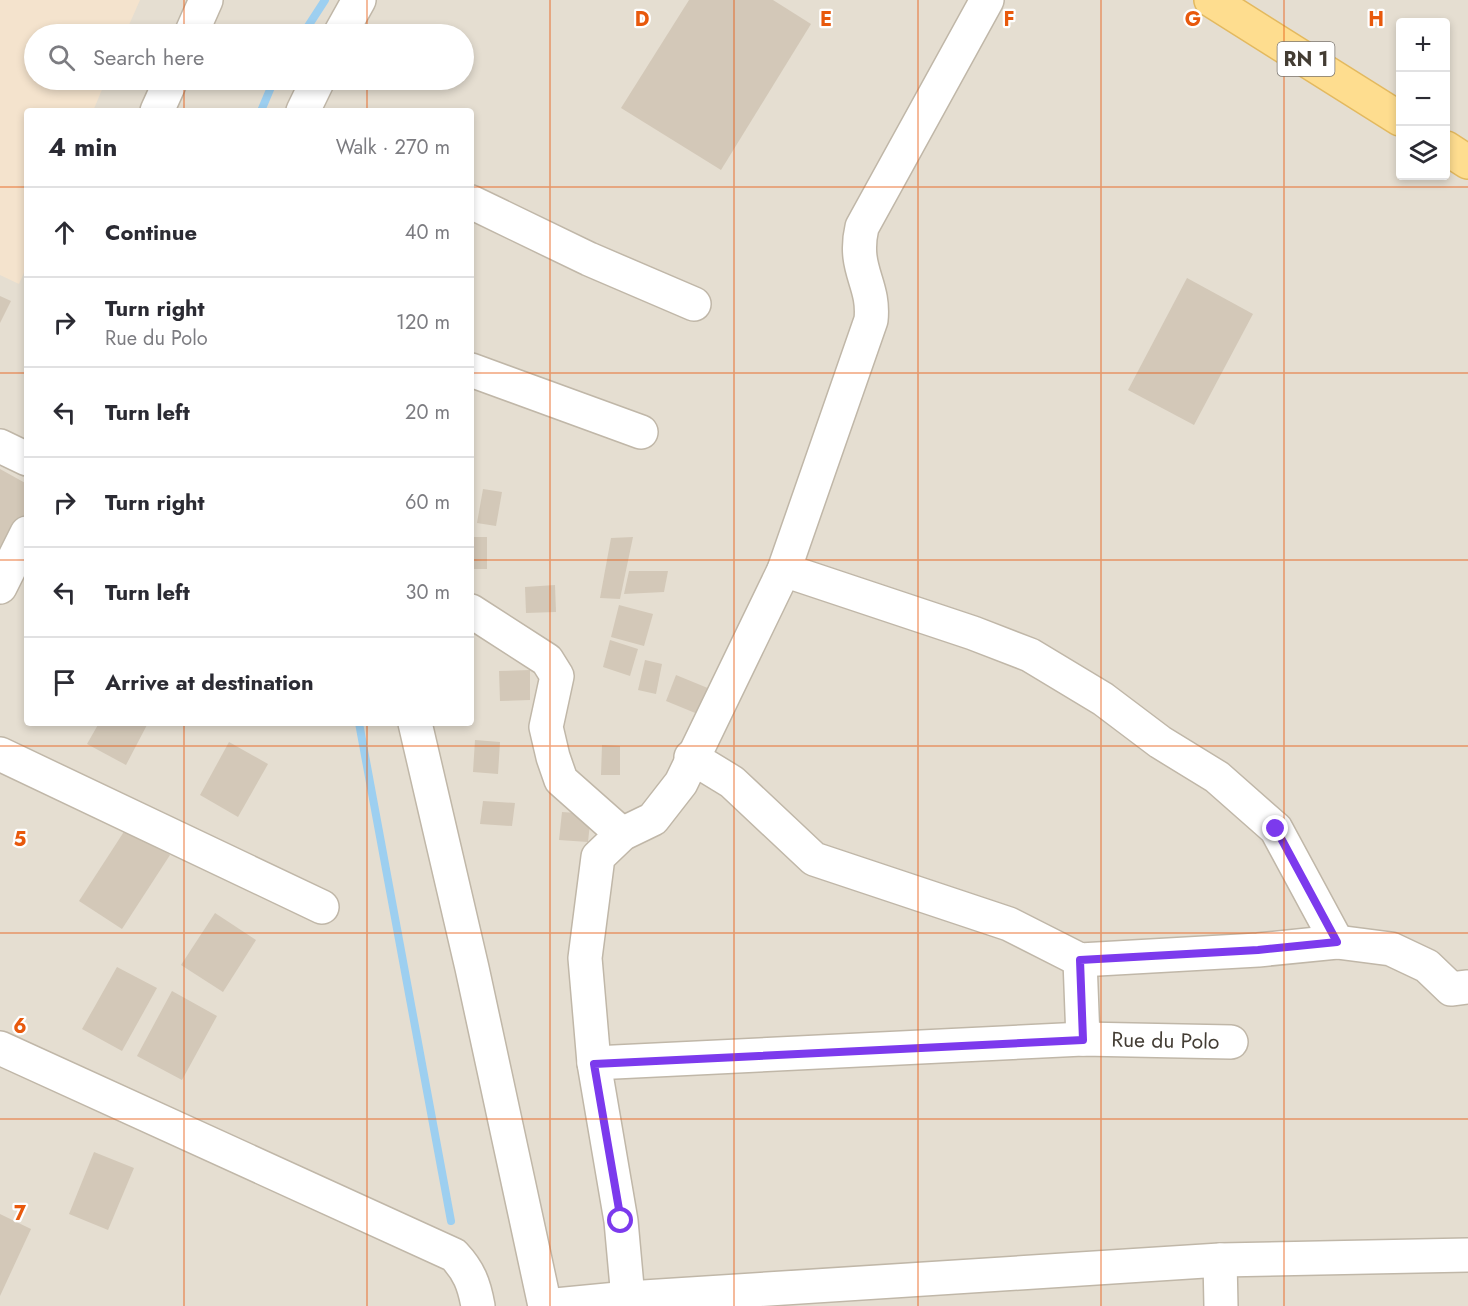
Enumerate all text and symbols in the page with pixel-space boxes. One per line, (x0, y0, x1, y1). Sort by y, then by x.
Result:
text: D (635, 5, 649, 34)
text: E (820, 5, 832, 34)
text: F (1003, 5, 1015, 34)
text: G (1185, 5, 1201, 34)
text: H (1368, 5, 1384, 34)
map controls (1396, 18, 1450, 180)
button: + (1396, 18, 1450, 72)
search box (24, 24, 474, 90)
icon: search (45, 41, 78, 74)
text: Search here (93, 41, 204, 73)
road number: RN 1 (1278, 42, 1334, 76)
button: − (1396, 72, 1450, 126)
button: layers (1396, 126, 1450, 180)
text: 4 min (48, 128, 117, 166)
text: Walk · 270 m (336, 133, 450, 162)
icon: ahead (48, 216, 81, 249)
text: Continue (105, 216, 197, 248)
text: 40 m (405, 218, 450, 247)
text: Turn right (105, 292, 205, 324)
icon: right (48, 306, 81, 339)
text: 120 m (396, 308, 450, 337)
text: Rue du Polo (105, 324, 208, 353)
icon: left (48, 396, 81, 429)
text: Turn left (105, 396, 190, 428)
text: 20 m (405, 398, 450, 427)
icon: right (48, 486, 81, 519)
text: Turn right (105, 486, 205, 518)
text: 60 m (405, 488, 450, 517)
icon: left (48, 576, 81, 609)
text: Turn left (105, 576, 190, 608)
text: 30 m (405, 578, 450, 607)
icon: arrive (48, 666, 81, 699)
text: Arrive at destination (105, 666, 314, 698)
route end (1262, 815, 1288, 841)
text: 5 (14, 825, 27, 854)
text: 6 (13, 1012, 27, 1041)
street label: Rue du Polo (1111, 1025, 1220, 1057)
text: 7 (14, 1199, 27, 1228)
route start (607, 1207, 633, 1233)

